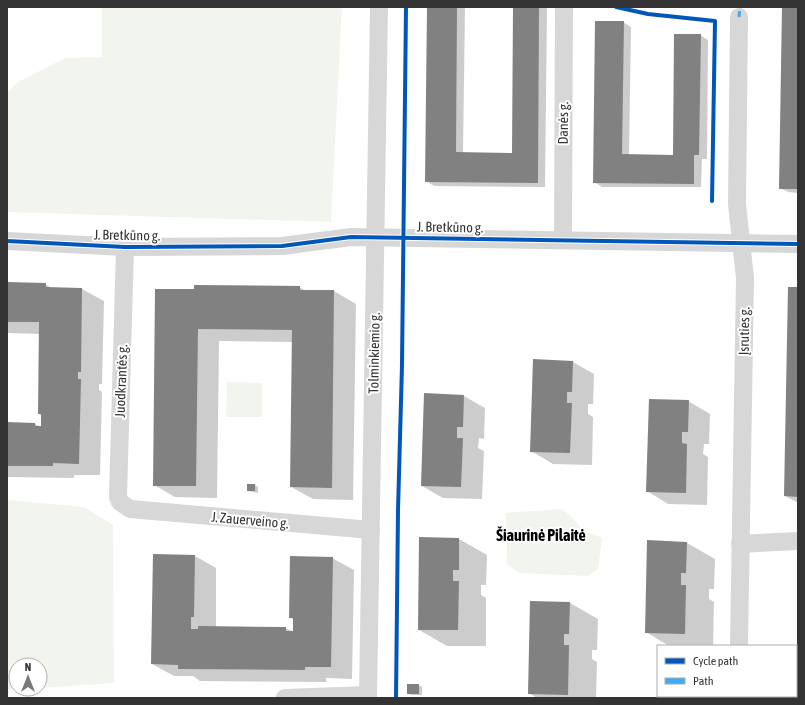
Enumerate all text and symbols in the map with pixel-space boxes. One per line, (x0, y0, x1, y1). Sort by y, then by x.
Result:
street label: Danės g. (555, 101, 571, 145)
street label: J. Bretkūno g. (417, 218, 483, 236)
street label: J. Bretkūno g. (94, 226, 160, 244)
street label: Įsruties g. (736, 307, 752, 355)
street label: Tolminkiemio g. (365, 312, 383, 394)
street label: Juodkrantės g. (112, 344, 130, 418)
street label: J. Zauerveino g. (211, 509, 289, 531)
district label: Šiaurinė Pilaitė (496, 526, 586, 544)
legend (657, 645, 797, 697)
text: Cycle path (693, 654, 738, 668)
north arrow (8, 657, 48, 697)
text: N (25, 661, 31, 673)
text: Path (693, 674, 714, 688)

